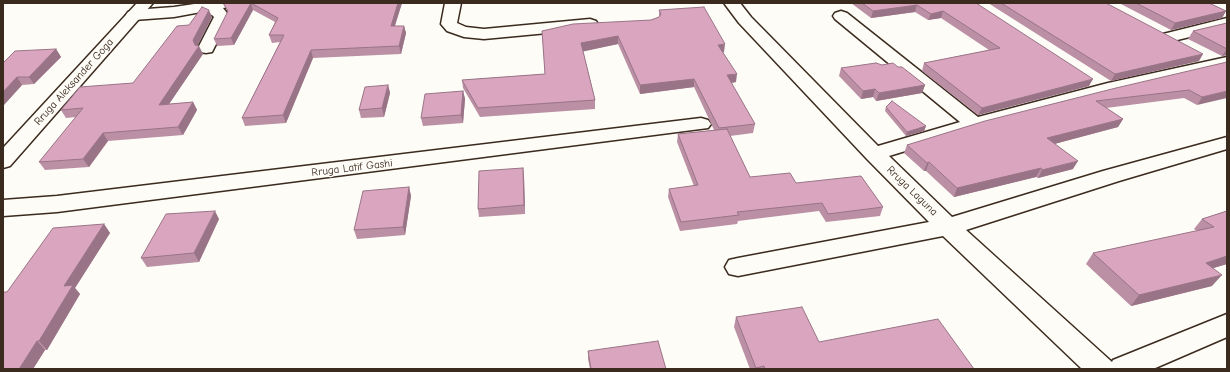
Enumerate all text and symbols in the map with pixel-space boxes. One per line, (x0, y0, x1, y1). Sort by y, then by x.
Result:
street label: Rruga Aleksander Goga (32, 36, 116, 128)
street label: Rruga Latif Gashi (311, 156, 393, 180)
street label: Rruga Laguna (884, 163, 940, 219)

